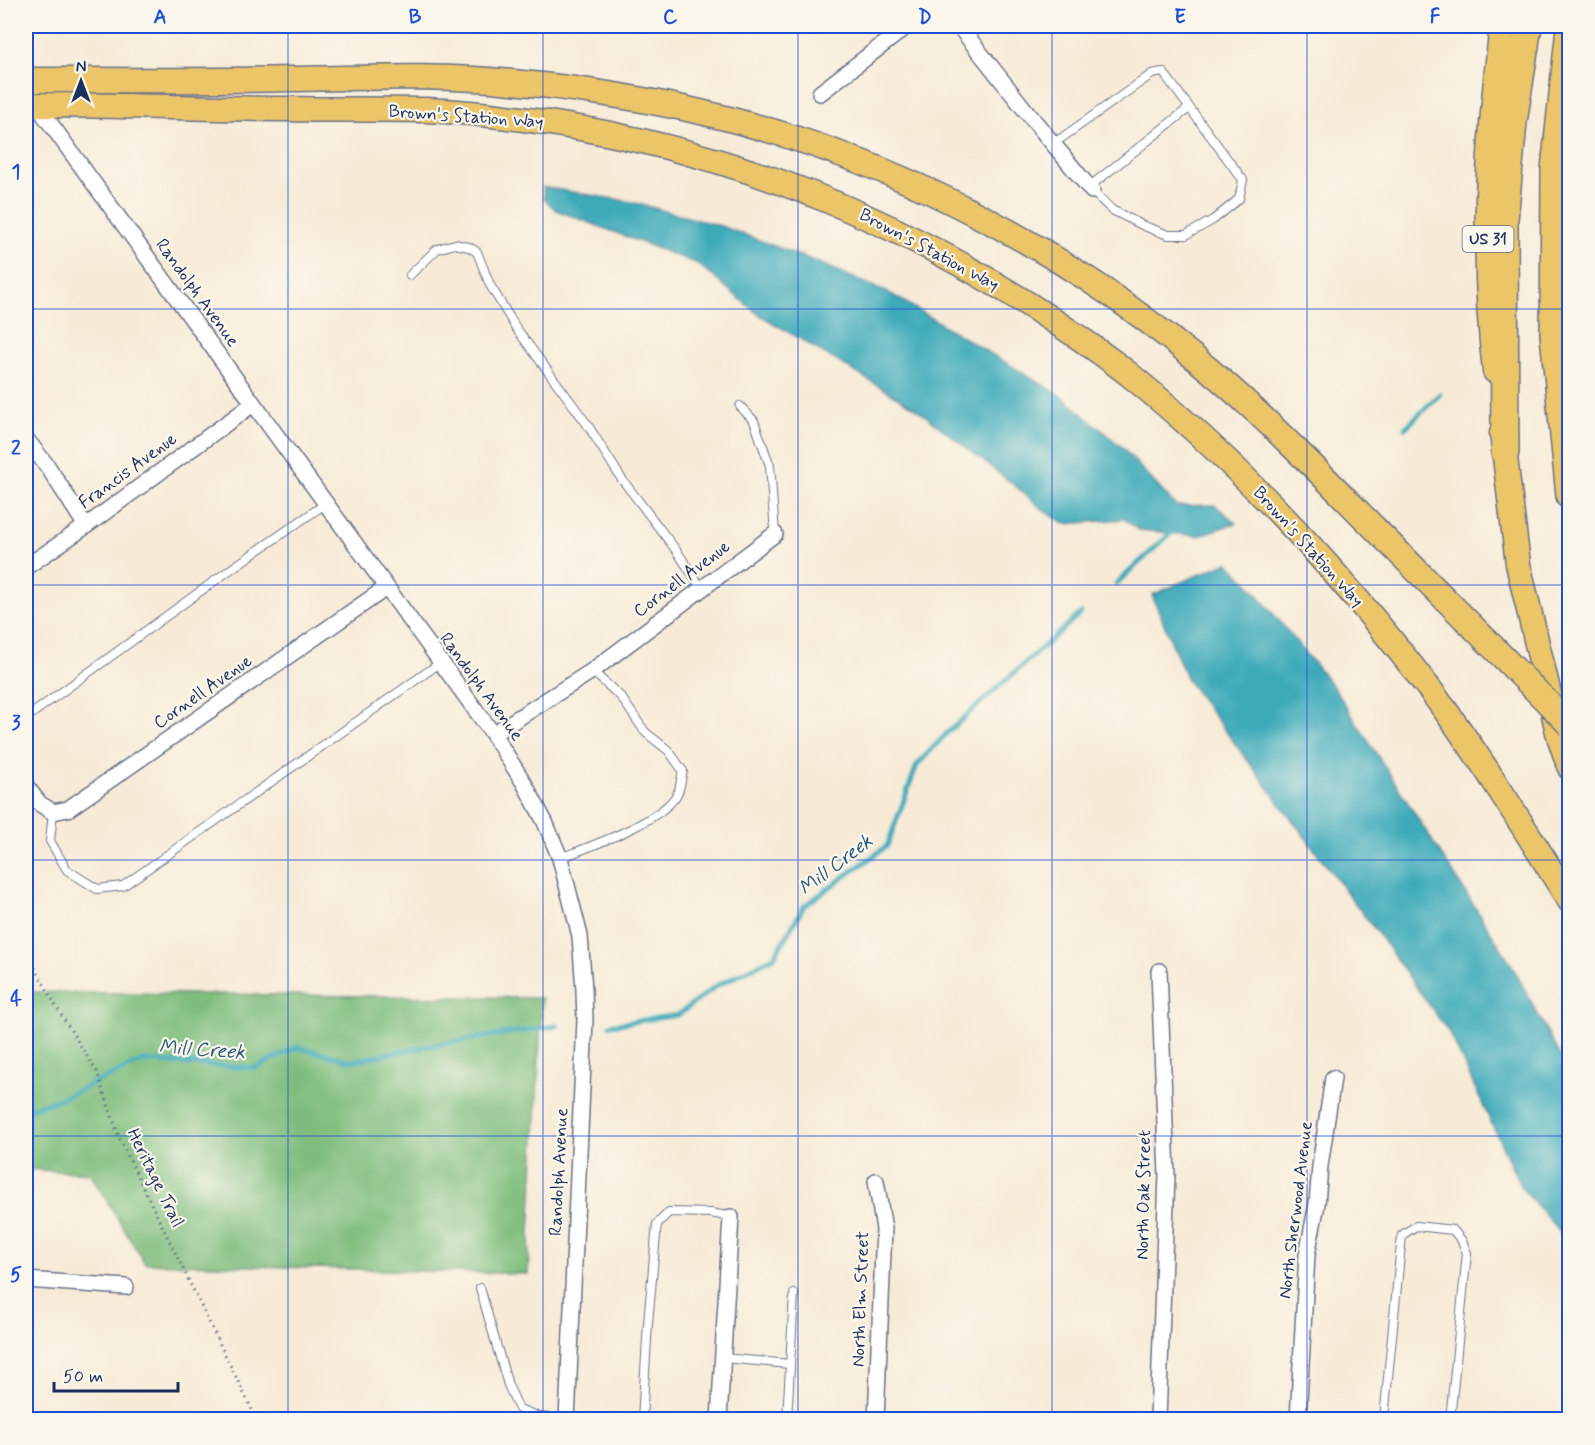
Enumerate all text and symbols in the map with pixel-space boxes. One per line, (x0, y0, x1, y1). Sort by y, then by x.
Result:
text: A (153, 4, 167, 31)
text: B (409, 4, 422, 31)
text: C (663, 4, 678, 31)
text: D (918, 4, 932, 31)
text: E (1174, 4, 1186, 31)
text: F (1430, 4, 1441, 31)
north arrow (51, 51, 111, 111)
text: N (76, 57, 86, 78)
street label: Brown's Station Way (388, 100, 544, 134)
text: 1 (12, 159, 20, 186)
street label: Brown's Station Way (855, 203, 1003, 297)
road number: US 31 (1462, 226, 1514, 252)
street label: Randolph Avenue (150, 234, 245, 352)
street label: Francis Avenue (74, 427, 182, 515)
text: 2 (11, 435, 21, 462)
street label: Brown's Station Way (1247, 481, 1369, 613)
street label: Cornell Avenue (629, 535, 735, 623)
street label: Randolph Avenue (434, 628, 529, 746)
street label: Cornell Avenue (149, 649, 257, 735)
text: 3 (11, 710, 21, 737)
water label: Mill Creek (793, 828, 879, 902)
text: 4 (10, 986, 22, 1013)
water label: Mill Creek (158, 1034, 246, 1066)
street label: Randolph Avenue (544, 1107, 574, 1237)
street label: North Sherwood Avenue (1273, 1120, 1319, 1300)
street label: Heritage Trail (121, 1124, 189, 1232)
street label: North Oak Street (1131, 1130, 1157, 1260)
street label: North Elm Street (847, 1231, 875, 1367)
text: 5 (10, 1262, 22, 1289)
scale bar (54, 1355, 178, 1393)
text: 50 m (63, 1365, 103, 1389)

